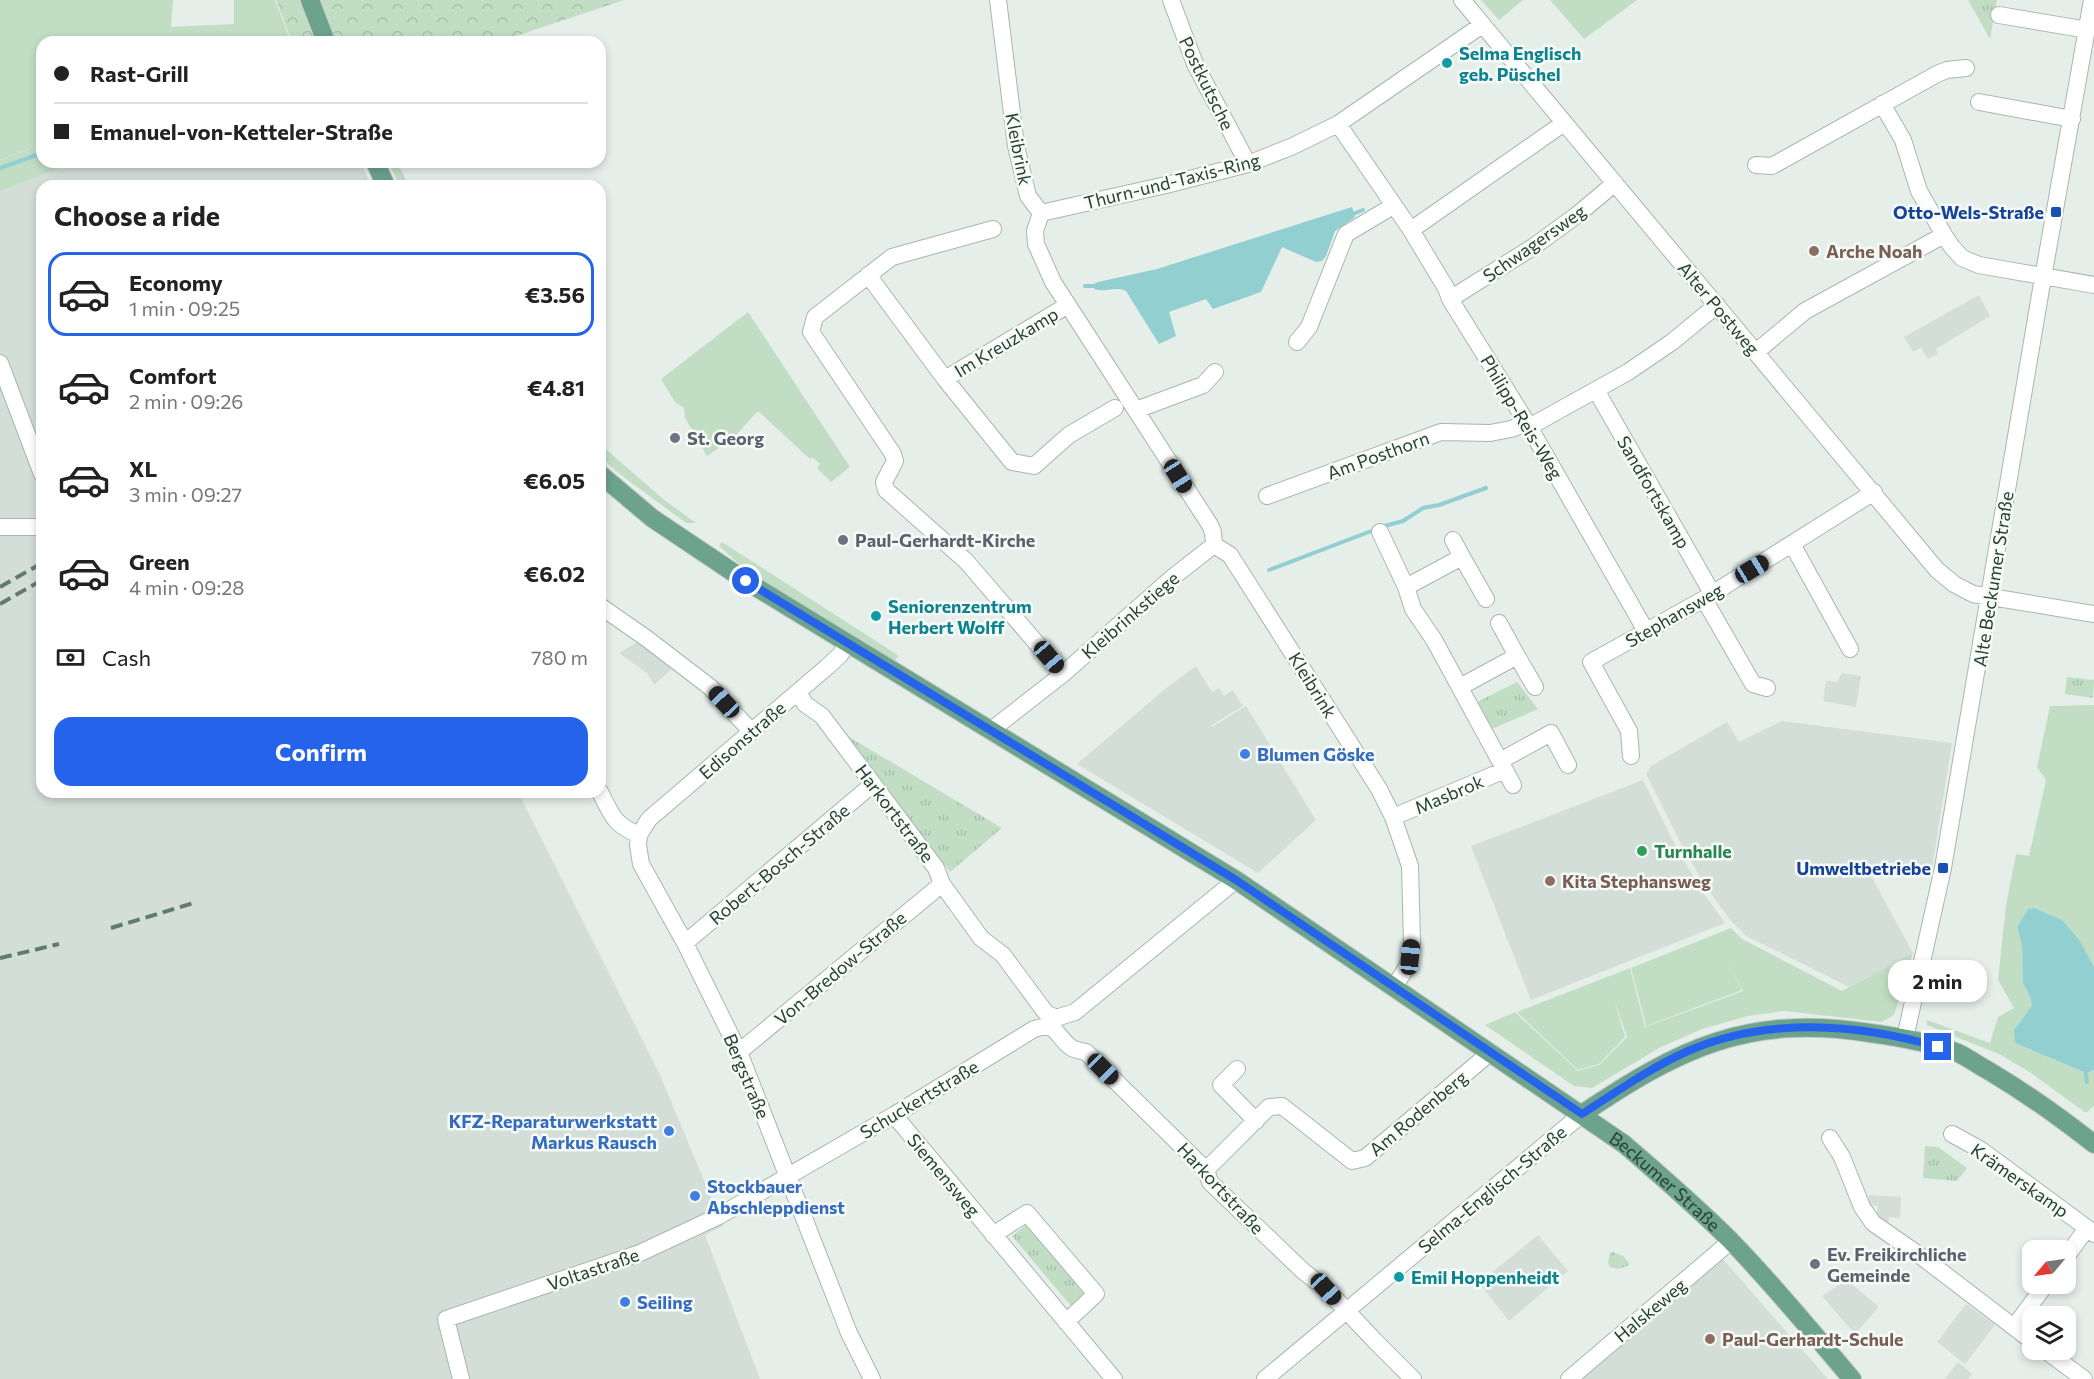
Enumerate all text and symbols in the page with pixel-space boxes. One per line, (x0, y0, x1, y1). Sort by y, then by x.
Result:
street label: Postkutsche (1175, 33, 1239, 133)
place label: Selma Englisch geb. Püschel (1459, 42, 1581, 85)
marker: Selma Englisch geb. Püschel (1440, 56, 1454, 70)
text: Rast-Grill (90, 60, 189, 87)
street label: Kleibrink (1001, 111, 1037, 187)
text: Emanuel-von-Ketteler-Straße (90, 118, 393, 145)
street label: Thurn-und-Taxis-Ring (1082, 148, 1262, 214)
text: Choose a ride (54, 199, 220, 232)
street label: Schwagersweg (1478, 199, 1590, 287)
place label: Otto-Wels-Straße (1893, 201, 2044, 223)
marker: Otto-Wels-Straße (2049, 205, 2063, 219)
place label: Arche Noah (1826, 240, 1922, 262)
marker: Arche Noah (1807, 244, 1821, 258)
street label: Alter Postweg (1674, 257, 1764, 359)
icon: car (57, 267, 111, 321)
text: Economy (129, 269, 223, 296)
text: €3.56 (525, 281, 585, 308)
text: 1 min · 09:25 (129, 296, 240, 320)
street label: Im Kreuzkamp (950, 302, 1062, 382)
street label: Philipp-Reis-Weg (1476, 351, 1568, 483)
icon: car (57, 360, 111, 414)
text: Comfort (129, 362, 217, 389)
text: €4.81 (527, 374, 585, 401)
text: 2 min · 09:26 (129, 389, 243, 413)
street label: Am Posthorn (1324, 426, 1432, 484)
place label: St. Georg (687, 427, 764, 449)
marker: St. Georg (668, 431, 682, 445)
street label: Sandfortskamp (1613, 432, 1695, 552)
icon: car (57, 453, 111, 507)
text: XL (129, 455, 157, 482)
car (1161, 456, 1195, 496)
text: €6.05 (523, 467, 585, 494)
text: 3 min · 09:27 (129, 482, 242, 506)
street label: Alte Beckumer Straße (1968, 490, 2018, 668)
place label: Paul-Gerhardt-Kirche (855, 529, 1035, 551)
marker: Paul-Gerhardt-Kirche (836, 533, 850, 547)
icon: car (57, 546, 111, 600)
text: Green (129, 548, 190, 575)
car (1732, 552, 1772, 586)
text: €6.02 (524, 560, 585, 587)
route start (732, 567, 759, 594)
street label: Kleibrinkstiege (1077, 567, 1183, 663)
text: 4 min · 09:28 (129, 575, 244, 599)
street label: Stephansweg (1621, 578, 1727, 652)
place label: Seniorenzentrum Herbert Wolff (888, 595, 1032, 638)
marker: Seniorenzentrum Herbert Wolff (869, 609, 883, 623)
car (1031, 637, 1067, 677)
icon: cash (54, 641, 87, 674)
text: Cash (102, 644, 151, 671)
text: 780 m (531, 645, 588, 669)
street label: Kleibrink (1284, 648, 1342, 722)
car (705, 683, 743, 721)
street label: Edisonstraße (694, 696, 790, 784)
button: Confirm (54, 717, 588, 786)
place label: Blumen Göske (1257, 743, 1375, 765)
marker: Blumen Göske (1238, 747, 1252, 761)
street label: Harkortstraße (851, 760, 939, 866)
street label: Masbrok (1411, 770, 1487, 818)
street label: Robert-Bosch-Straße (704, 799, 854, 929)
place label: Turnhalle (1654, 840, 1732, 862)
marker: Turnhalle (1635, 844, 1649, 858)
place label: Umweltbetriebe (1796, 857, 1931, 879)
marker: Umweltbetriebe (1936, 861, 1950, 875)
place label: Kita Stephansweg (1562, 870, 1711, 892)
marker: Kita Stephansweg (1543, 874, 1557, 888)
street label: Von-Bredow-Straße (770, 906, 910, 1030)
car (1399, 938, 1421, 976)
callout: 2 min (1888, 960, 1988, 1002)
text: 2 min (1913, 969, 1962, 993)
street label: Bergstraße (719, 1030, 775, 1122)
route end (1924, 1033, 1951, 1060)
car (1084, 1050, 1122, 1088)
street label: Schuckertstraße (856, 1055, 982, 1143)
street label: Am Rodenberg (1365, 1065, 1472, 1160)
place label: KFZ-Reparaturwerkstatt Markus Rausch (449, 1110, 657, 1153)
street label: Selma-Englisch-Straße (1413, 1121, 1571, 1257)
marker: KFZ-Reparaturwerkstatt Markus Rausch (662, 1124, 676, 1138)
street label: Beckumer Straße (1606, 1127, 1725, 1236)
street label: Siemensweg (903, 1129, 985, 1221)
street label: Harkortstraße (1173, 1138, 1269, 1238)
street label: Krämerskamp (1967, 1138, 2073, 1222)
place label: Stockbauer Abschleppdienst (707, 1175, 845, 1218)
marker: Stockbauer Abschleppdienst (688, 1189, 702, 1203)
north arrow (2022, 1240, 2076, 1294)
map controls (2022, 1240, 2076, 1360)
street label: Voltastraße (544, 1243, 642, 1295)
place label: Ev. Freikirchliche Gemeinde (1827, 1243, 1966, 1286)
marker: Ev. Freikirchliche Gemeinde (1808, 1257, 1822, 1271)
place label: Emil Hoppenheidt (1411, 1266, 1560, 1288)
car (1307, 1270, 1345, 1308)
marker: Emil Hoppenheidt (1392, 1270, 1406, 1284)
street label: Halskeweg (1609, 1273, 1691, 1347)
place label: Seiling (637, 1291, 693, 1313)
marker: Seiling (618, 1295, 632, 1309)
button: layers (2022, 1306, 2076, 1360)
place label: Paul-Gerhardt-Schule (1722, 1328, 1904, 1350)
marker: Paul-Gerhardt-Schule (1703, 1332, 1717, 1346)

